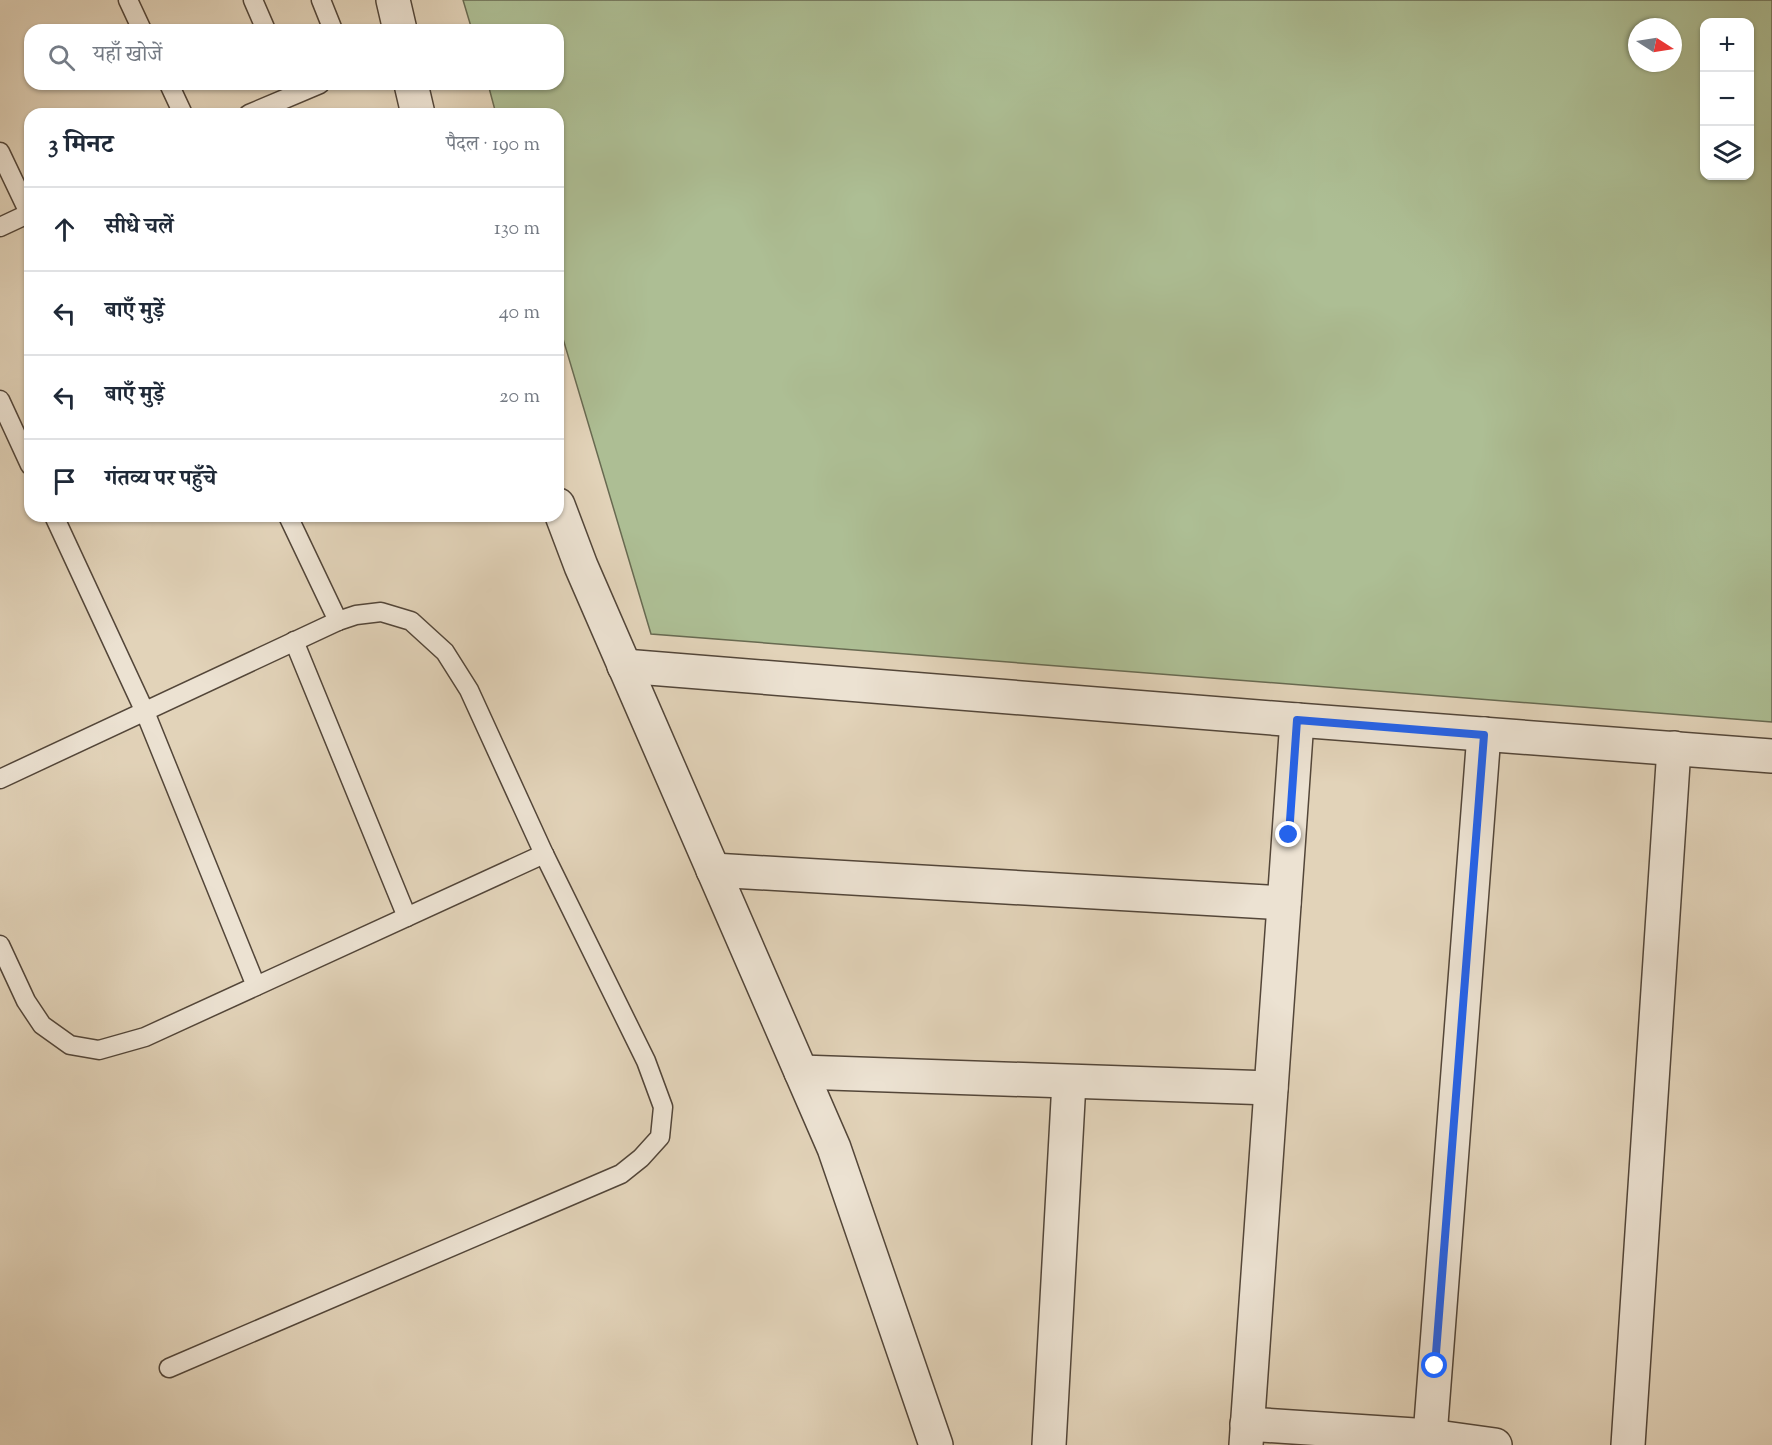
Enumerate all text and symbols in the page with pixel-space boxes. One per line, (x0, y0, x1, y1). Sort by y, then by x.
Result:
north arrow (1628, 18, 1682, 72)
map controls (1700, 18, 1754, 180)
button: + (1700, 18, 1754, 72)
search box (24, 24, 564, 90)
text: यहाँ खोजें (93, 40, 162, 72)
icon: search (45, 41, 78, 74)
button: − (1700, 72, 1754, 126)
button: layers (1700, 126, 1754, 180)
text: 3 मिनट (48, 127, 113, 164)
text: पैदल · 190 m (446, 131, 540, 160)
text: सीधे चलें (105, 212, 174, 244)
icon: ahead (48, 213, 81, 246)
text: 130 m (494, 215, 540, 244)
text: बाएँ मुड़ें (105, 296, 164, 328)
icon: left (48, 297, 81, 330)
text: 40 m (499, 299, 540, 328)
text: बाएँ मुड़ें (105, 380, 164, 412)
icon: left (48, 381, 81, 414)
text: 20 m (499, 383, 540, 412)
text: गंतव्य पर पहुँचे (105, 464, 216, 496)
icon: arrive (48, 465, 81, 498)
route end (1275, 821, 1301, 847)
route start (1421, 1352, 1447, 1378)

